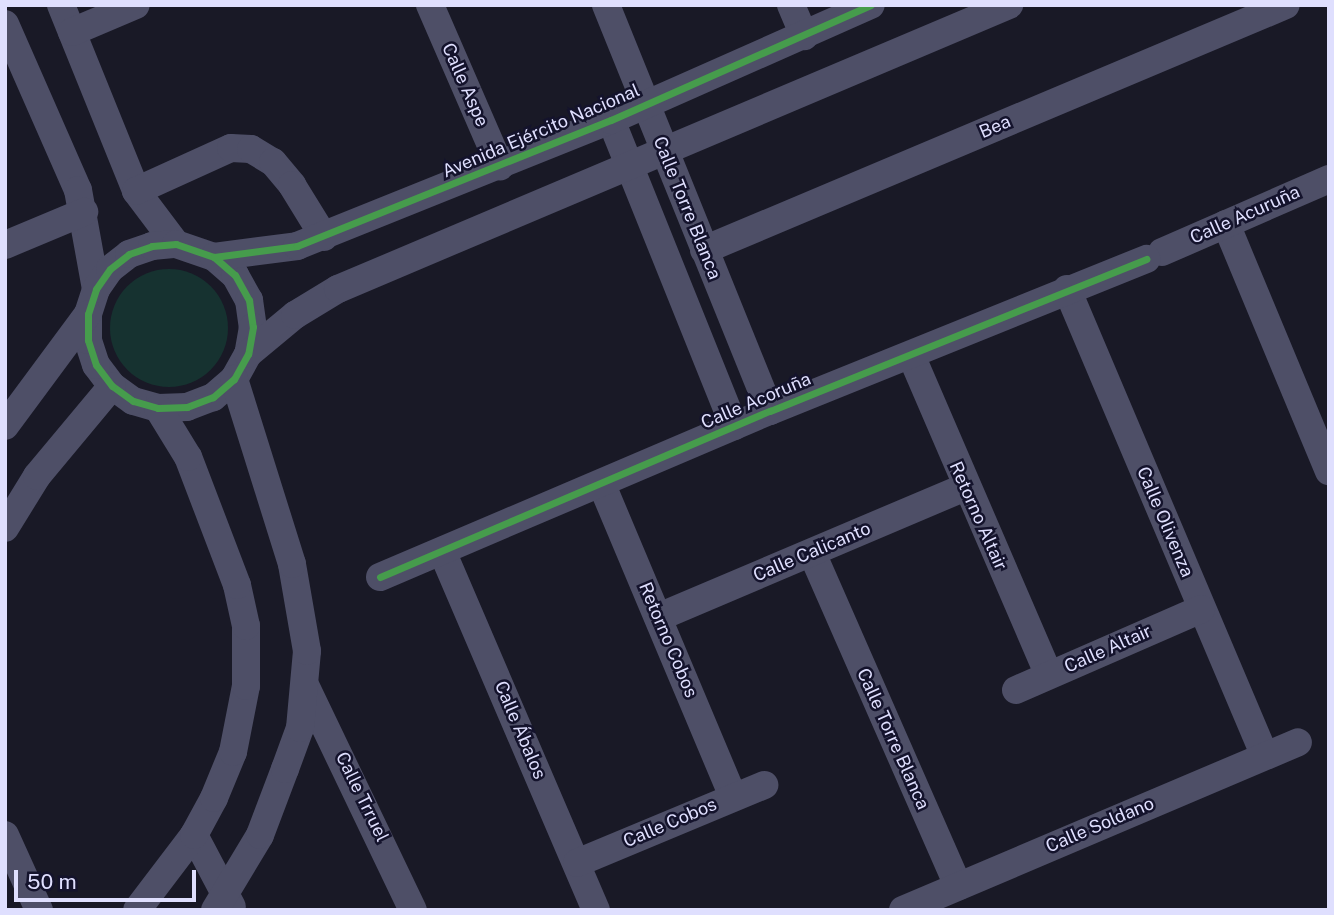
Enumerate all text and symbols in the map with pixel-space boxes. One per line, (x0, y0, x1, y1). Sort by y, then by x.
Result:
street label: Calle Aspe (437, 40, 493, 130)
street label: Avenida Ejército Nacional (439, 80, 643, 182)
street label: Bea (976, 111, 1014, 143)
street label: Calle Torre Blanca (648, 133, 726, 283)
street label: Calle Acuruña (1187, 181, 1303, 249)
street label: Calle Acoruña (698, 368, 814, 434)
street label: Retorno Altair (944, 458, 1012, 574)
street label: Calle Olivenza (1132, 463, 1198, 581)
street label: Calle Calicanto (750, 518, 874, 586)
street label: Retorno Cobos (634, 579, 702, 701)
street label: Calle Altair (1061, 620, 1155, 678)
street label: Calle Torre Blanca (852, 665, 934, 813)
street label: Calle Ábalos (490, 678, 550, 782)
street label: Calle Trruel (331, 749, 393, 845)
street label: Calle Soldano (1043, 792, 1157, 858)
street label: Calle Cobos (620, 794, 720, 852)
scale bar (18, 856, 200, 900)
text: 50 m (27, 869, 77, 894)

